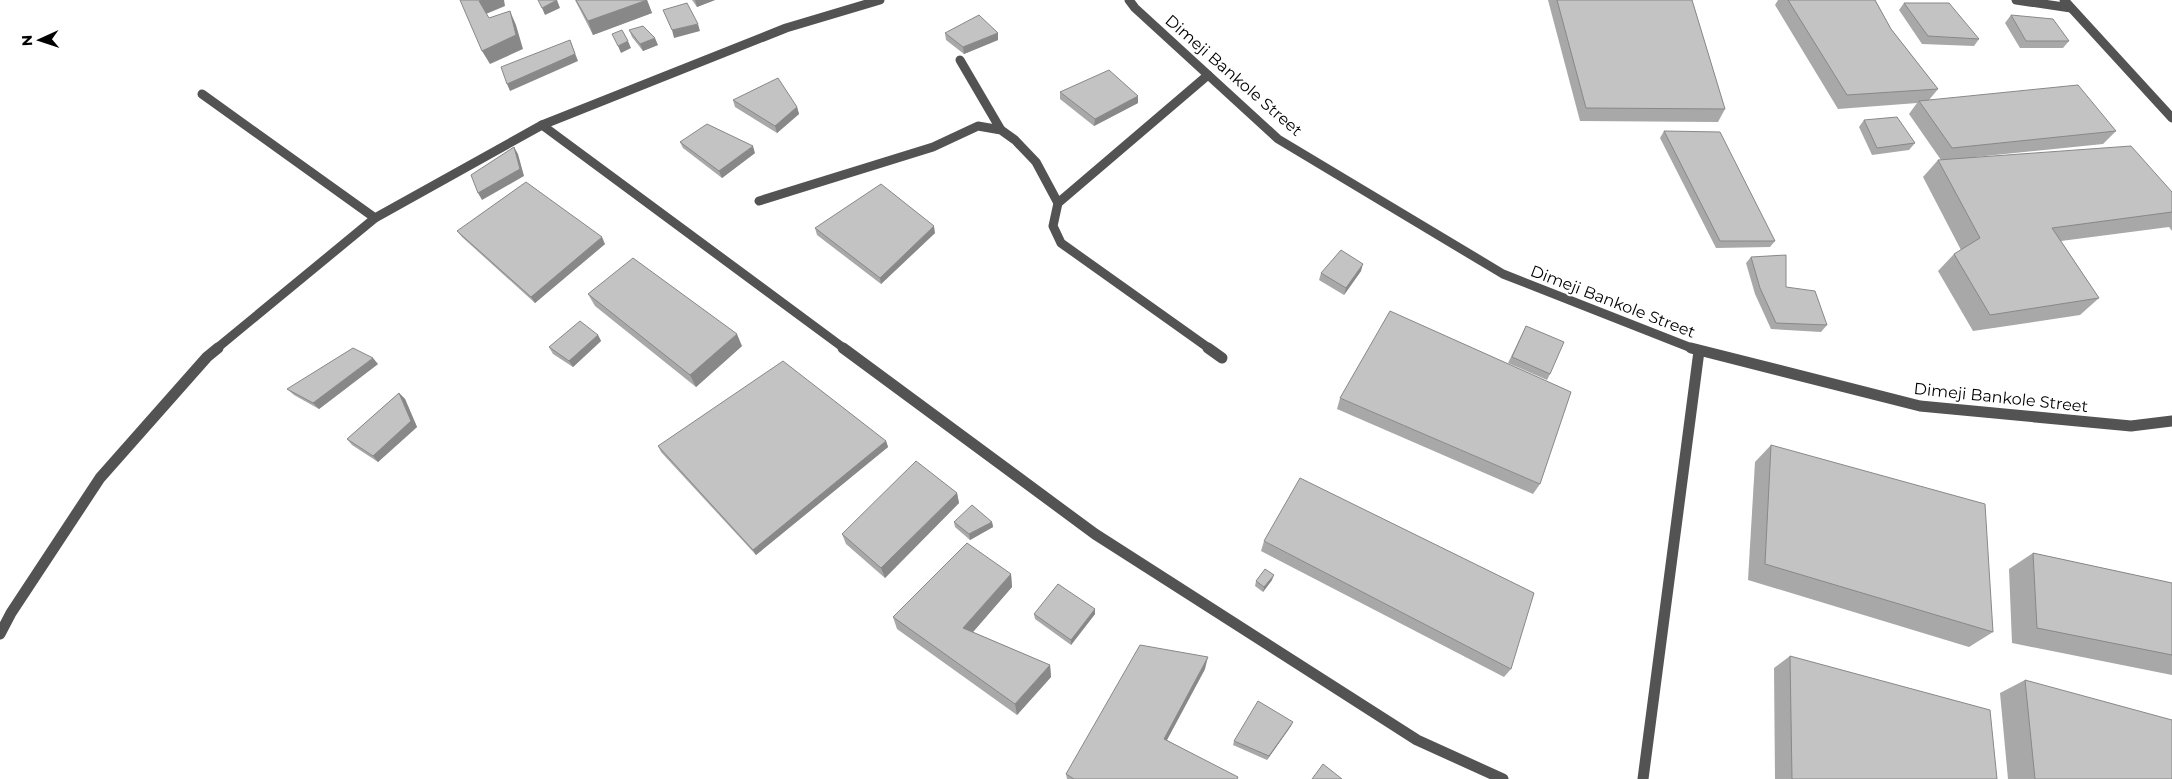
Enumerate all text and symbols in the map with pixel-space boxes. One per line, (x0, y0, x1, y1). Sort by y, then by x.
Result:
street label: Dimeji Bankole Street (1161, 11, 1306, 140)
north arrow (15, 15, 65, 65)
text: N (18, 35, 36, 47)
street label: Dimeji Bankole Street (1528, 261, 1698, 342)
street label: Dimeji Bankole Street (1913, 379, 2089, 416)

